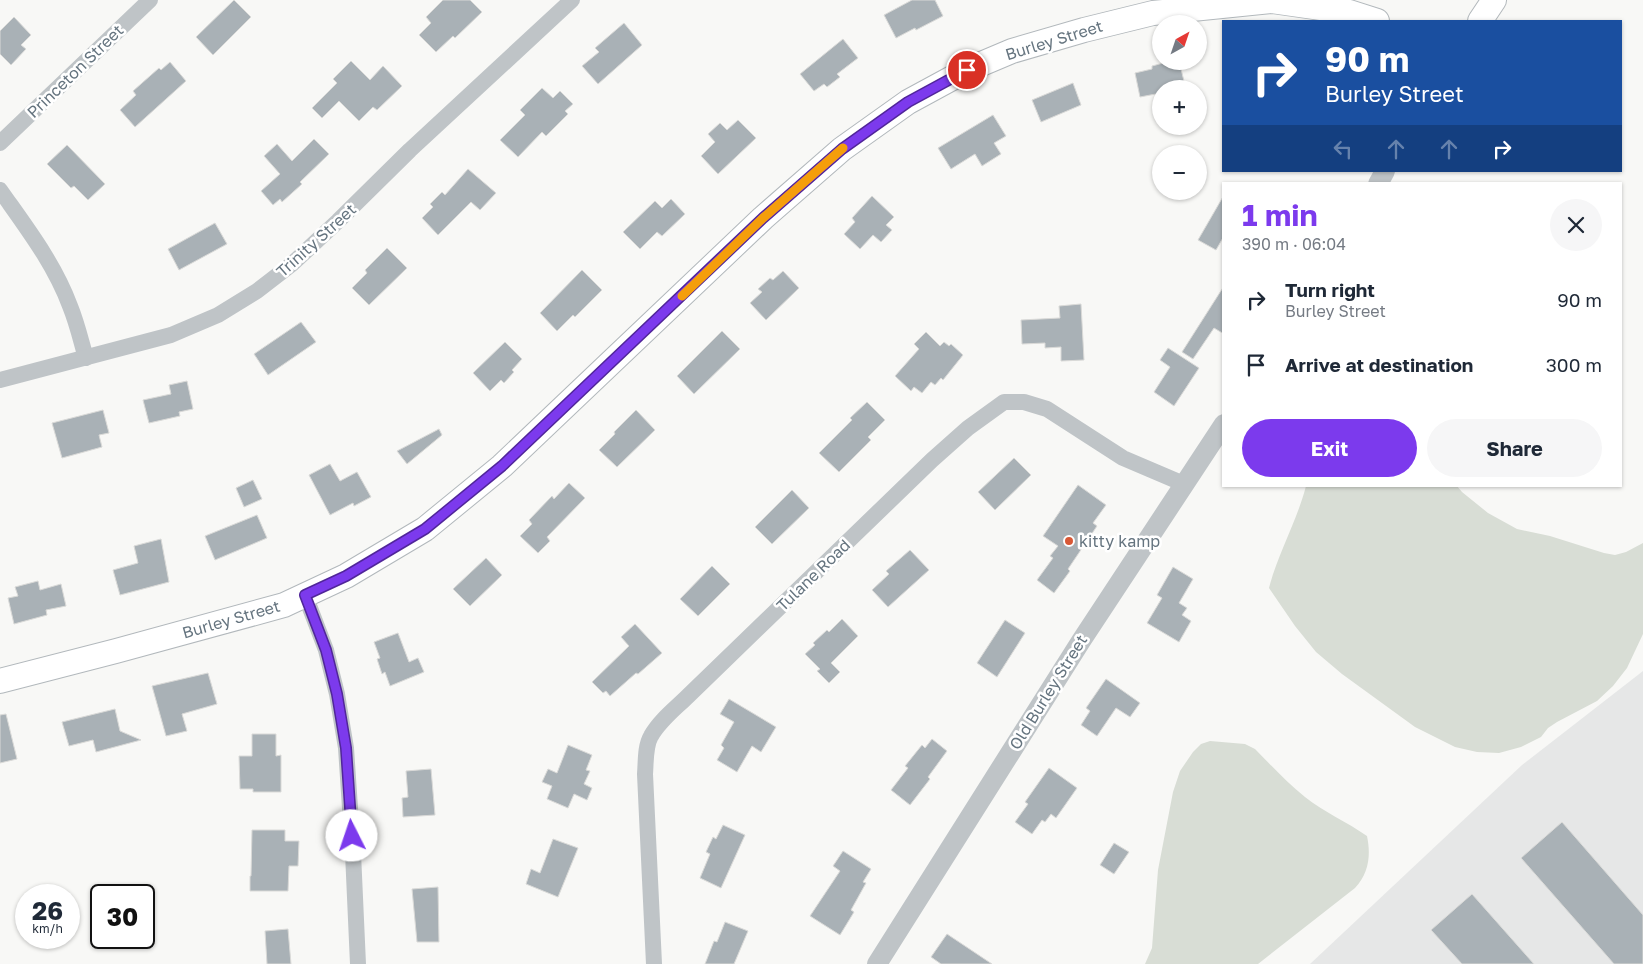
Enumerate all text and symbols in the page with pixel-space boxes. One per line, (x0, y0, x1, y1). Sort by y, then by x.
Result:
north arrow (1152, 15, 1208, 70)
map controls (1152, 15, 1207, 200)
street label: Burley Street (1003, 16, 1105, 64)
street label: Princeton Street (23, 20, 127, 122)
text: 90 m (1325, 38, 1409, 80)
icon: right (1242, 40, 1307, 105)
pin (946, 49, 988, 91)
icon: arrive (953, 56, 981, 84)
button: + (1152, 80, 1207, 135)
text: Burley Street (1325, 80, 1464, 107)
icon: left (1329, 135, 1357, 163)
icon: ahead (1382, 135, 1410, 163)
icon: ahead (1435, 135, 1463, 163)
icon: right (1488, 135, 1516, 163)
button: − (1152, 145, 1207, 200)
text: 1 min (1242, 197, 1318, 233)
street label: Trinity Street (272, 199, 360, 281)
button: close (1550, 199, 1602, 251)
text: 390 m · 06:04 (1242, 234, 1346, 254)
text: Turn right (1285, 278, 1375, 301)
icon: right (1242, 286, 1270, 314)
text: 90 m (1557, 288, 1602, 311)
text: Burley Street (1285, 301, 1386, 321)
icon: arrive (1242, 351, 1270, 379)
text: Arrive at destination (1285, 353, 1473, 376)
text: 300 m (1546, 353, 1602, 376)
button: Exit (1242, 419, 1417, 477)
button: Share (1427, 419, 1602, 477)
place label: kitty kamp (1079, 531, 1160, 551)
street label: Tulane Road (772, 535, 854, 615)
marker: kitty kamp (1063, 535, 1075, 547)
street label: Burley Street (180, 595, 282, 643)
street label: Old Burley Street (1005, 631, 1091, 753)
position arrow (325, 809, 377, 861)
speed limit sign: 30 (90, 884, 155, 949)
text: 26 (32, 895, 63, 926)
text: km/h (32, 921, 63, 936)

